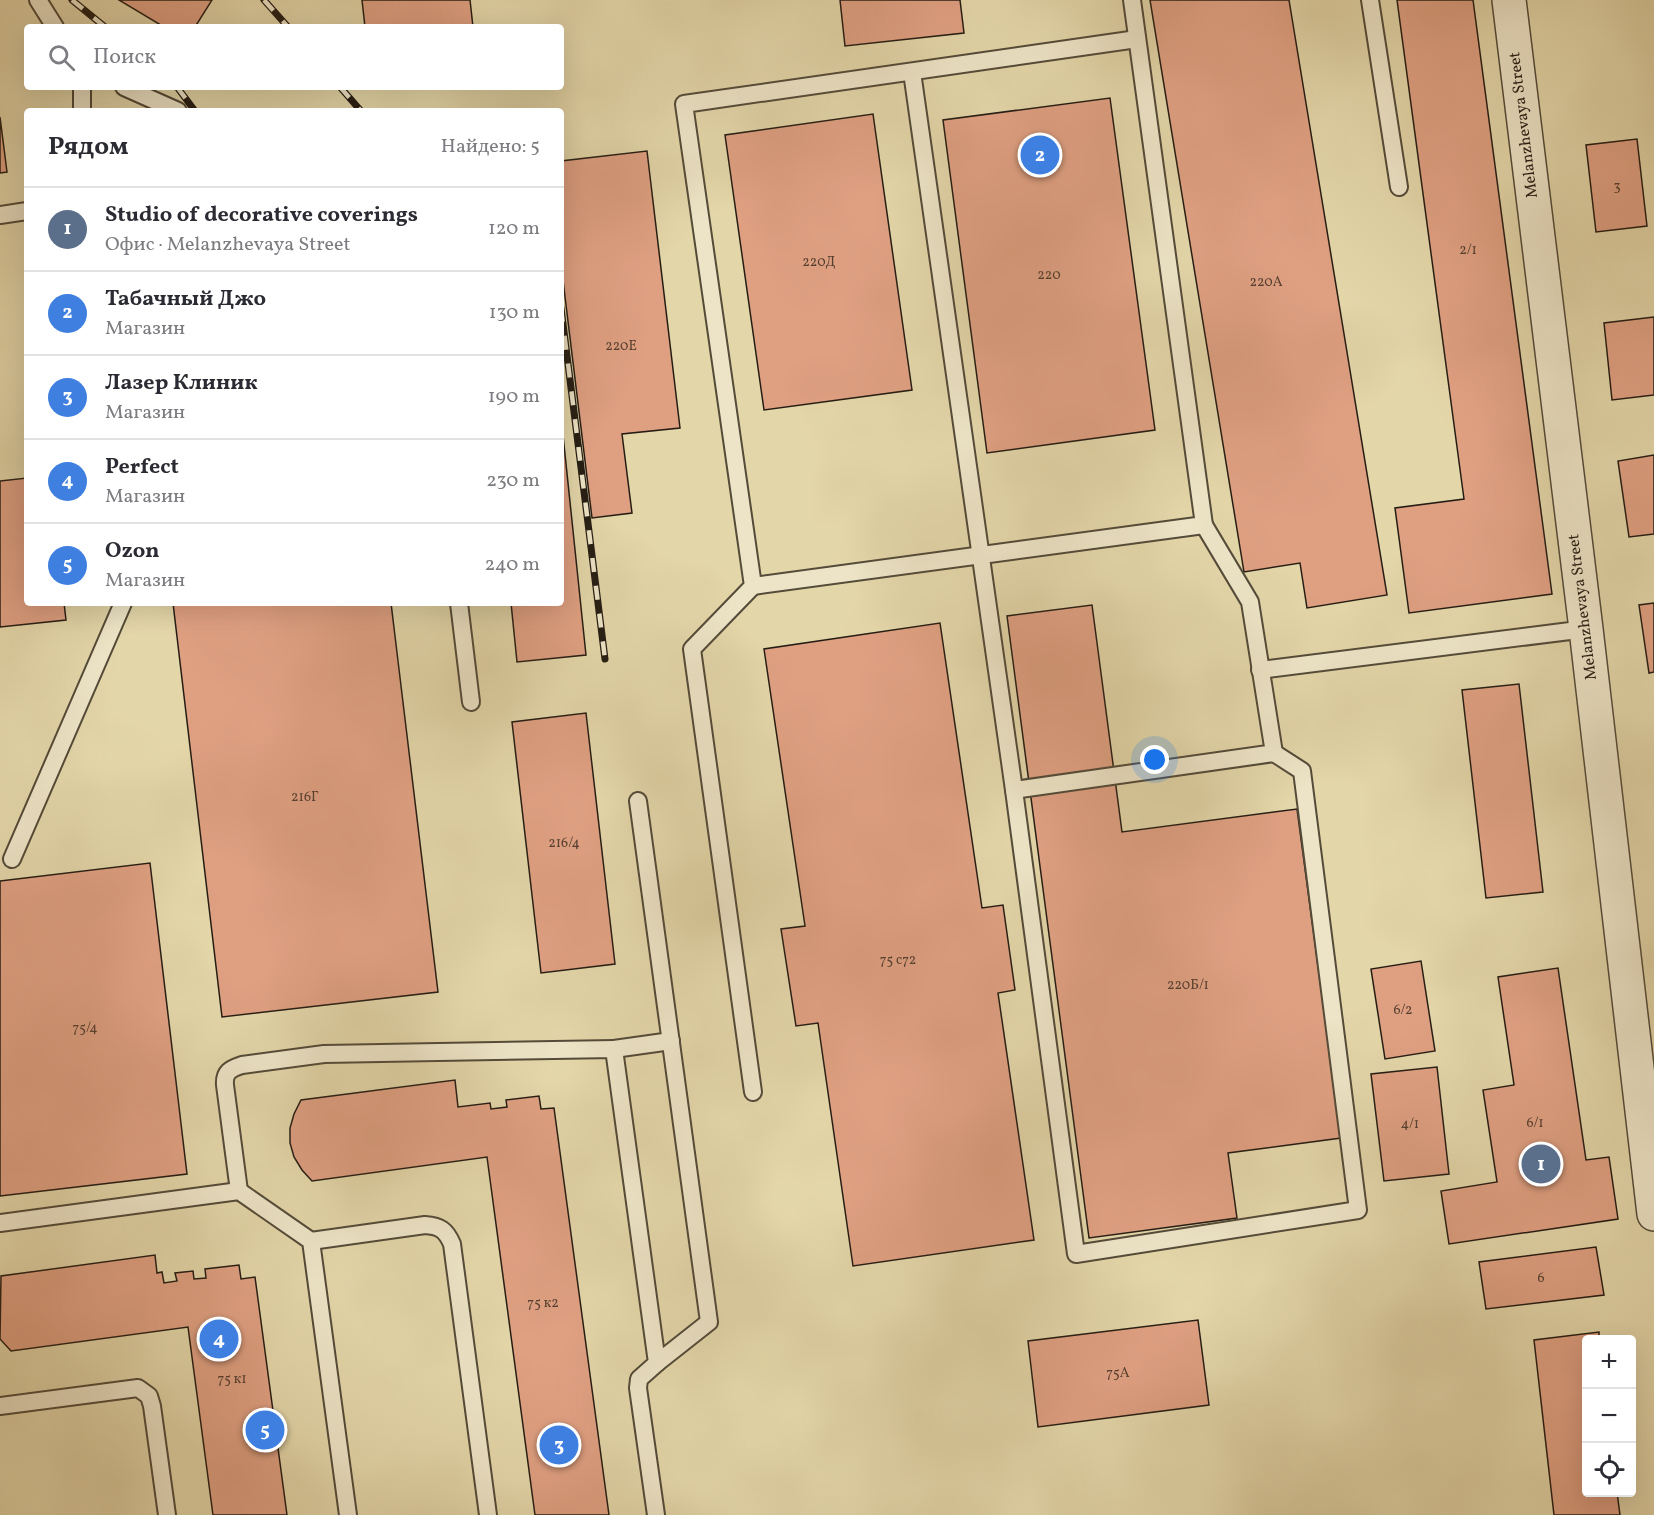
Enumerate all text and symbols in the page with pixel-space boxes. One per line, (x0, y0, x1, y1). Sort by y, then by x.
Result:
search box (24, 24, 564, 90)
icon: search (45, 41, 78, 74)
text: Поиск (93, 42, 156, 73)
street label: Melanzhevaya Street (1504, 50, 1544, 199)
text: Рядом (48, 129, 128, 165)
pin: 2 (1020, 132, 1060, 178)
text: Найдено: 5 (441, 133, 540, 161)
house number: 3 (1613, 177, 1621, 196)
text: Studio of decorative coverings (105, 200, 418, 231)
text: 1 (63, 215, 72, 243)
text: 120 m (488, 215, 540, 243)
text: Офис · Melanzhevaya Street (105, 231, 351, 259)
house number: 2/1 (1459, 241, 1477, 260)
house number: 220Д (802, 253, 836, 272)
house number: 220 (1037, 266, 1061, 285)
house number: 220А (1249, 273, 1283, 292)
text: Табачный Джо (105, 284, 266, 315)
text: 2 (62, 299, 73, 327)
text: 130 m (489, 299, 540, 327)
text: Магазин (105, 315, 185, 343)
house number: 220Е (605, 337, 637, 356)
text: Лазер Клиник (105, 368, 258, 399)
text: 3 (62, 383, 73, 411)
text: 190 m (488, 383, 540, 411)
text: Магазин (105, 399, 185, 427)
text: Perfect (105, 452, 179, 483)
text: 4 (61, 467, 74, 495)
text: 230 m (486, 467, 540, 495)
text: Магазин (105, 483, 185, 511)
street label: Melanzhevaya Street (1563, 532, 1603, 681)
text: Ozon (105, 536, 160, 567)
text: 5 (63, 551, 72, 579)
text: 240 m (485, 551, 540, 579)
text: Магазин (105, 567, 185, 595)
your location (1140, 745, 1169, 774)
house number: 216Г (291, 788, 319, 807)
house number: 216/4 (548, 834, 580, 853)
house number: 75 с72 (880, 951, 916, 970)
house number: 220Б/1 (1167, 976, 1209, 995)
house number: 6/2 (1393, 1001, 1413, 1020)
house number: 75/4 (72, 1019, 98, 1038)
house number: 6/1 (1526, 1114, 1544, 1133)
house number: 4/1 (1401, 1115, 1419, 1134)
pin: 1 (1522, 1142, 1560, 1186)
house number: 6 (1537, 1269, 1545, 1288)
house number: 75 к2 (527, 1294, 559, 1313)
pin: 4 (200, 1316, 238, 1362)
map controls (1582, 1335, 1636, 1497)
button: + (1582, 1335, 1636, 1389)
house number: 75А (1106, 1364, 1130, 1383)
house number: 75 к1 (217, 1370, 247, 1389)
button: − (1582, 1389, 1636, 1443)
pin: 5 (246, 1408, 284, 1452)
pin: 3 (540, 1422, 578, 1468)
button: locate (1582, 1443, 1636, 1497)

